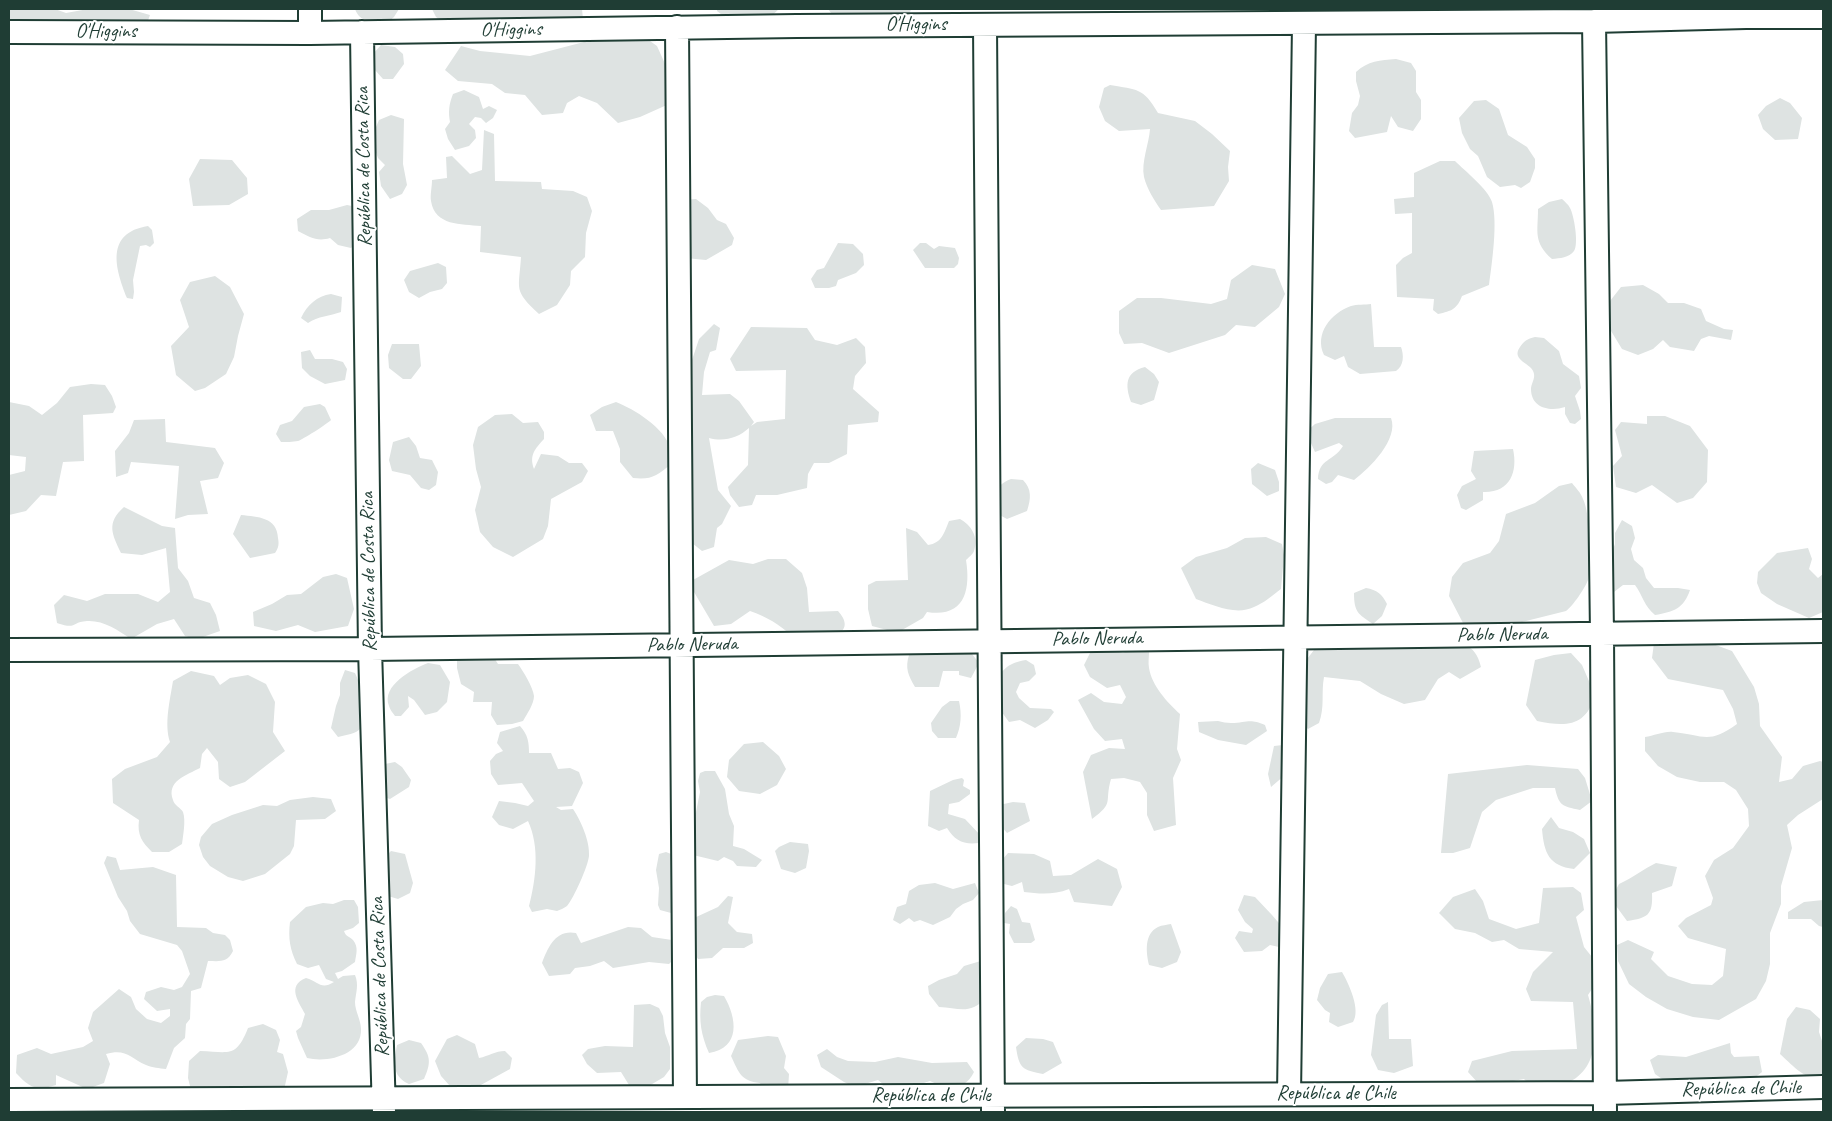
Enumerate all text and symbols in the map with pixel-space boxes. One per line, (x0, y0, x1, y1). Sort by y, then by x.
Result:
street label: O'Higgins (885, 13, 947, 37)
street label: O'Higgins (480, 17, 542, 43)
street label: O'Higgins (75, 20, 137, 44)
street label: República de Costa Rica (351, 87, 377, 247)
street label: República de Costa Rica (356, 492, 382, 652)
street label: Pablo Neruda (1457, 622, 1547, 648)
street label: Pablo Neruda (1052, 626, 1142, 652)
street label: Pablo Neruda (647, 632, 737, 658)
street label: República de Costa Rica (365, 897, 395, 1057)
street label: República de Chile (1681, 1076, 1801, 1102)
street label: República de Chile (1276, 1082, 1396, 1106)
street label: República de Chile (871, 1084, 991, 1108)

